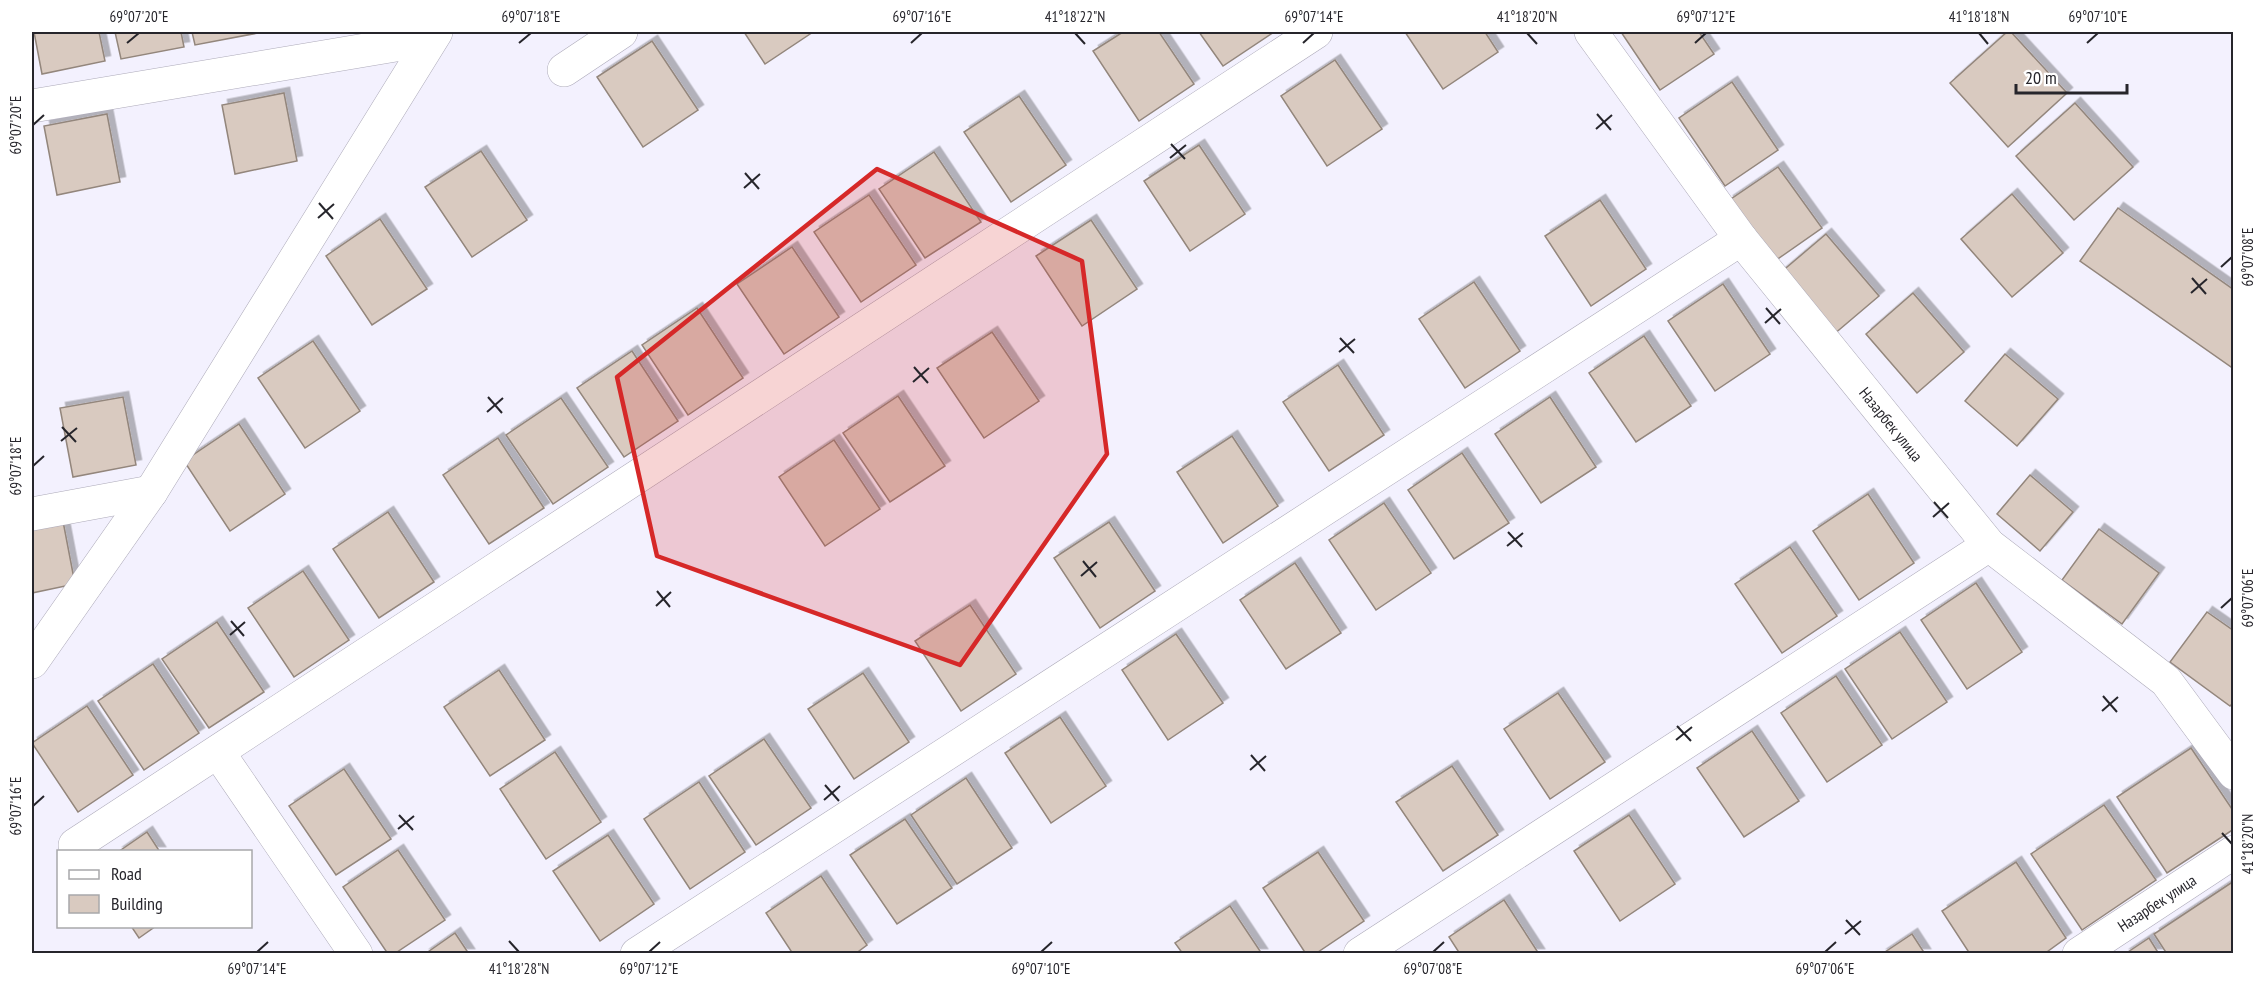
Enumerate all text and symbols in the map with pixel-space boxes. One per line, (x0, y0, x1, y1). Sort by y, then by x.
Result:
text: 69°07'20"E (109, 7, 169, 26)
text: 69°07'18"E (501, 7, 561, 26)
text: 69°07'16"E (892, 7, 952, 26)
text: 41°18'22"N (1045, 7, 1105, 26)
text: 69°07'14"E (1284, 7, 1344, 26)
text: 41°18'20"N (1497, 7, 1557, 26)
text: 69°07'12"E (1676, 7, 1736, 26)
text: 41°18'18"N (1949, 7, 2009, 26)
text: 69°07'10"E (2068, 7, 2128, 26)
scale bar (2016, 57, 2127, 95)
text: 20 m (2025, 66, 2057, 89)
text: 69°07'20"E (6, 95, 25, 155)
text: 69°07'08"E (2238, 227, 2257, 287)
street label: Назарбек улица (1855, 383, 1927, 465)
text: 69°07'18"E (6, 436, 25, 496)
text: 69°07'06"E (2238, 568, 2257, 628)
text: 69°07'16"E (6, 776, 25, 836)
text: 41°18'20"N (2238, 814, 2257, 874)
legend (57, 850, 252, 928)
text: Road (111, 862, 142, 885)
street label: Назарбек улица (2114, 870, 2200, 936)
text: Building (111, 892, 163, 915)
text: 69°07'14"E (227, 959, 287, 978)
text: 41°18'28"N (489, 959, 549, 978)
text: 69°07'12"E (619, 959, 679, 978)
text: 69°07'10"E (1011, 959, 1071, 978)
text: 69°07'08"E (1403, 959, 1463, 978)
text: 69°07'06"E (1795, 959, 1855, 978)

